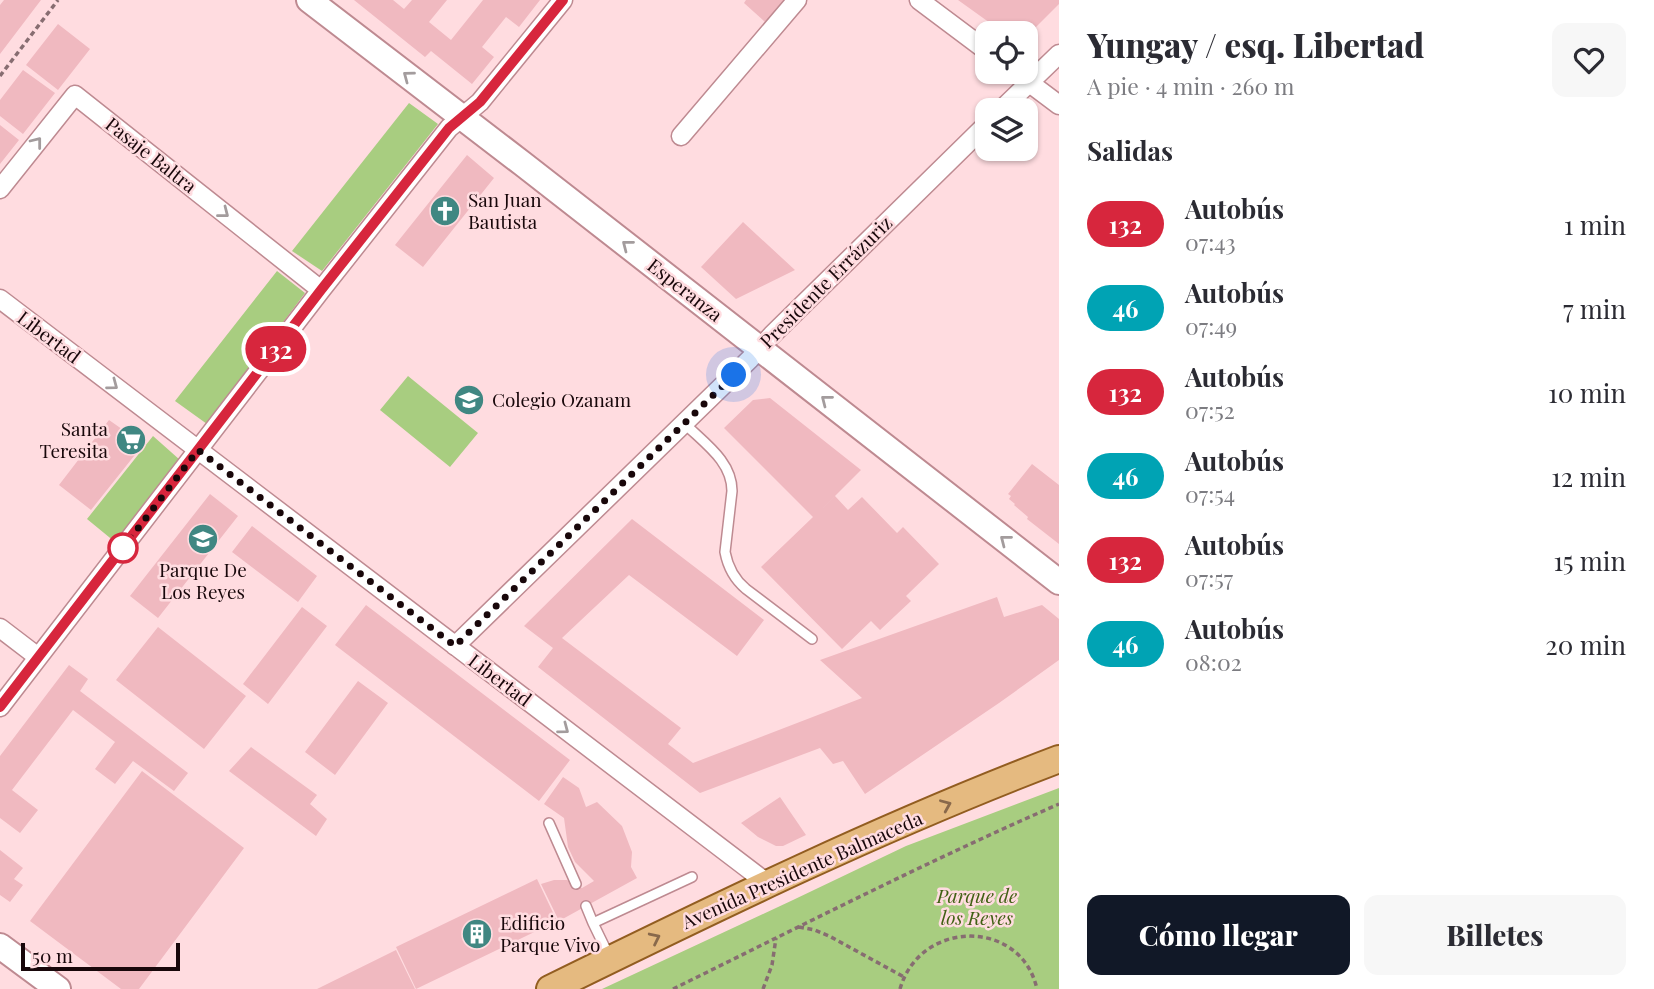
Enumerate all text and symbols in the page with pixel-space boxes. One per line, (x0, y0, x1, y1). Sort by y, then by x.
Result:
map controls (975, 21, 1038, 161)
button: locate (975, 21, 1038, 84)
text: Yungay / esq. Libertad (1087, 22, 1424, 66)
button: heart (1552, 23, 1626, 97)
text: A pie · 4 min · 260 m (1087, 70, 1294, 101)
one-way arrow (403, 71, 416, 84)
button: layers (975, 98, 1038, 161)
street label: Pasaje Baltra (101, 110, 203, 198)
text: Salidas (1087, 133, 1173, 168)
one-way arrow (29, 137, 42, 149)
place label: San Juan Bautista (468, 186, 542, 234)
text: Autobús (1185, 191, 1284, 226)
church icon: San Juan Bautista (428, 194, 462, 228)
one-way arrow (217, 205, 229, 218)
text: 1 min (1564, 207, 1626, 242)
text: 132 (1109, 208, 1142, 240)
street label: Presidente Errázuriz (754, 210, 897, 353)
text: 07:43 (1185, 226, 1236, 257)
one-way arrow (622, 241, 635, 254)
street label: Esperanza (643, 252, 729, 327)
text: Autobús (1185, 275, 1284, 310)
text: 7 min (1563, 291, 1626, 326)
text: 46 (1112, 292, 1139, 324)
street label: Libertad (13, 304, 86, 368)
text: 07:49 (1185, 310, 1237, 341)
line badge: 132 (236, 326, 316, 372)
text: 132 (259, 333, 293, 365)
your location (716, 357, 751, 392)
text: Autobús (1185, 359, 1284, 394)
text: 10 min (1548, 375, 1626, 410)
text: 132 (1109, 376, 1142, 408)
one-way arrow (105, 377, 118, 389)
school or university icon: Colegio Ozanam (452, 383, 486, 417)
place label: Colegio Ozanam (492, 386, 631, 412)
text: 07:52 (1185, 394, 1235, 425)
one-way arrow (821, 395, 833, 408)
place label: Santa Teresita (39, 415, 109, 463)
supermarket icon: Santa Teresita (114, 423, 148, 457)
text: Autobús (1185, 443, 1284, 478)
text: 12 min (1551, 459, 1626, 494)
text: 46 (1112, 460, 1139, 492)
text: 07:54 (1185, 478, 1235, 509)
school or university icon: Parque De Los Reyes (186, 522, 220, 556)
text: Autobús (1185, 527, 1284, 562)
unlabelled marker (108, 533, 138, 563)
one-way arrow (1000, 535, 1013, 548)
text: 15 min (1554, 543, 1626, 578)
text: 132 (1109, 544, 1142, 576)
place label: Parque De Los Reyes (159, 556, 247, 604)
text: 07:57 (1185, 562, 1233, 593)
text: Autobús (1185, 611, 1284, 646)
text: 20 min (1545, 627, 1626, 662)
text: 46 (1112, 628, 1139, 660)
text: 08:02 (1185, 646, 1242, 677)
street label: Libertad (464, 647, 537, 711)
one-way arrow (557, 720, 569, 733)
one-way arrow (939, 799, 951, 813)
street label: Avenida Presidente Balmaceda (676, 804, 927, 934)
park label: Parque de los Reyes (936, 882, 1017, 930)
button: Cómo llegar (1087, 895, 1350, 975)
button: Billetes (1364, 895, 1626, 975)
place label: Edificio Parque Vivo (500, 909, 601, 957)
building icon: Edificio Parque Vivo (460, 917, 494, 951)
one-way arrow (648, 932, 660, 946)
scale bar (21, 940, 180, 972)
text: 50 m (32, 942, 73, 968)

